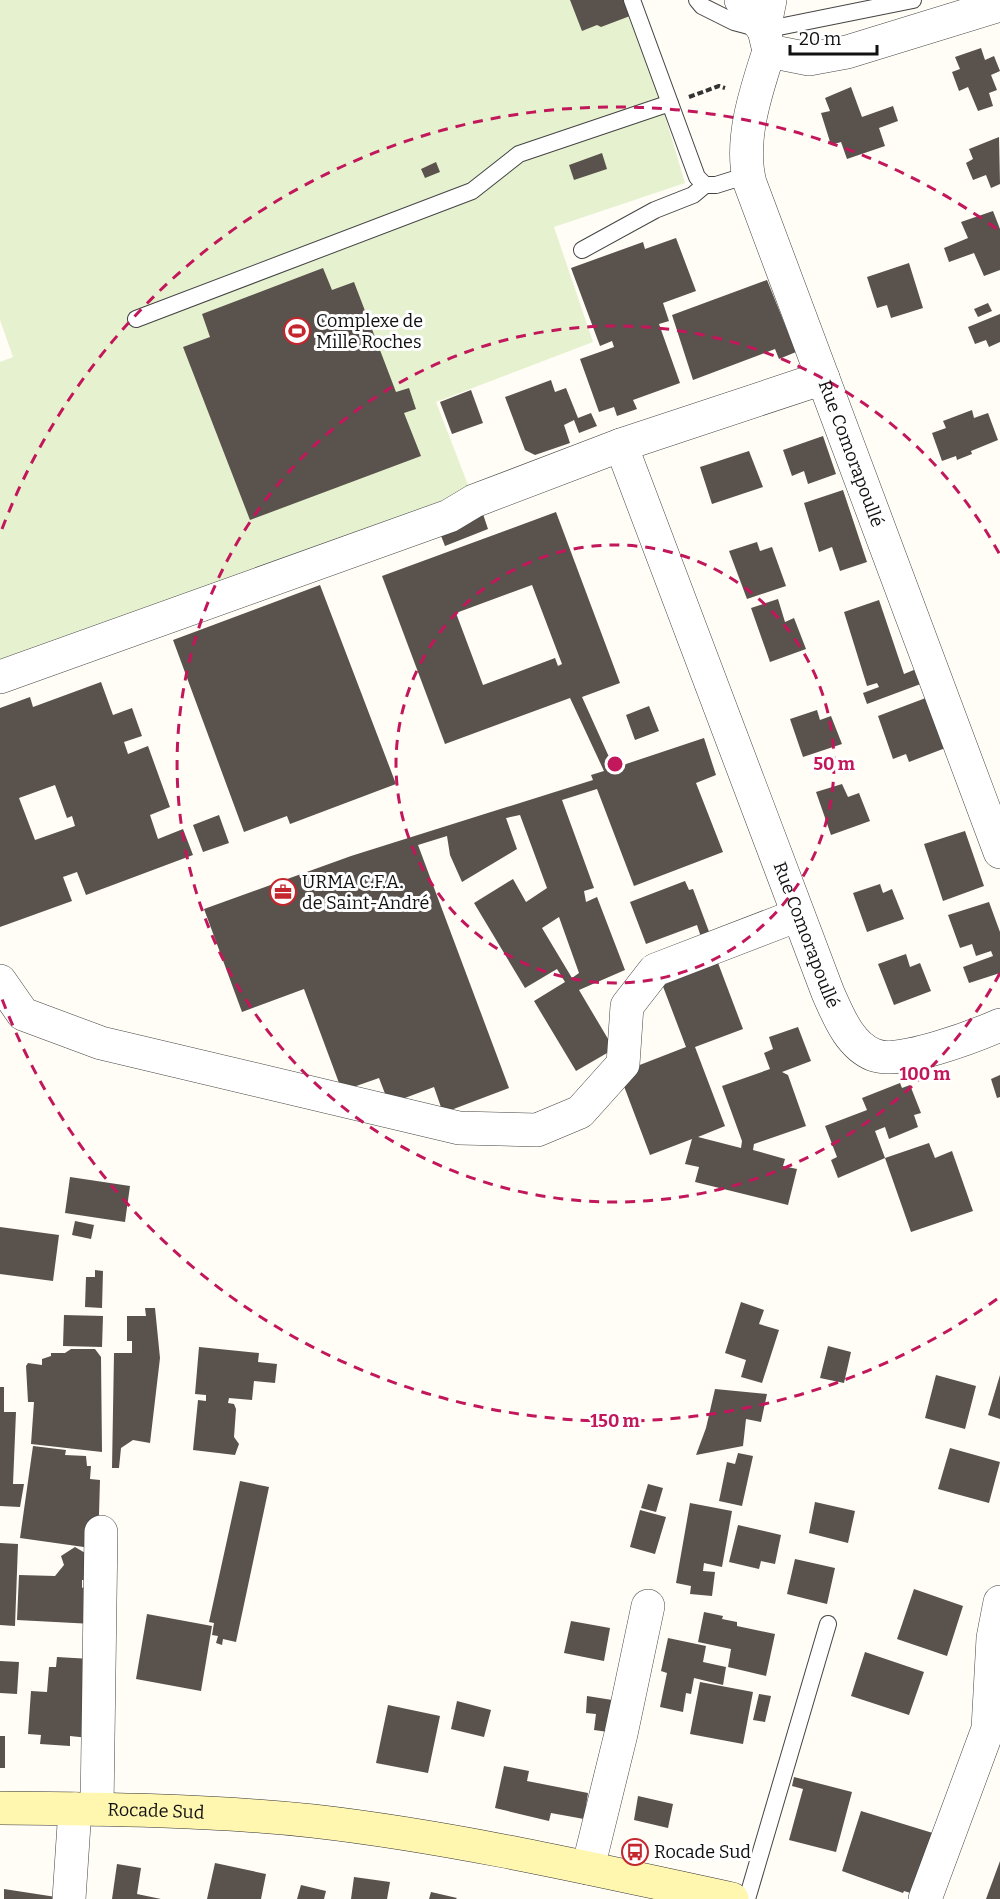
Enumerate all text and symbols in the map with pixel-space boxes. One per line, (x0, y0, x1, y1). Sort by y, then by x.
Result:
scale bar (790, 18, 877, 56)
text: 20 m (799, 28, 841, 50)
place label: Complexe de Mille Roches (316, 310, 423, 353)
sports icon: Complexe de Mille Roches (282, 316, 312, 346)
street label: Rue Comorapoullé (814, 377, 889, 530)
text: 50 m (813, 753, 855, 775)
centre of rings (605, 754, 625, 774)
street label: Rue Comorapoullé (768, 859, 844, 1012)
place label: URMA C.F.A. de Saint-André (302, 871, 429, 914)
office icon: URMA C.F.A. de Saint-André (268, 877, 298, 907)
text: 100 m (899, 1063, 951, 1085)
text: 150 m (590, 1410, 640, 1432)
street label: Rocade Sud (107, 1798, 205, 1824)
bus stop icon: Rocade Sud (620, 1837, 650, 1867)
place label: Rocade Sud (654, 1841, 751, 1863)

